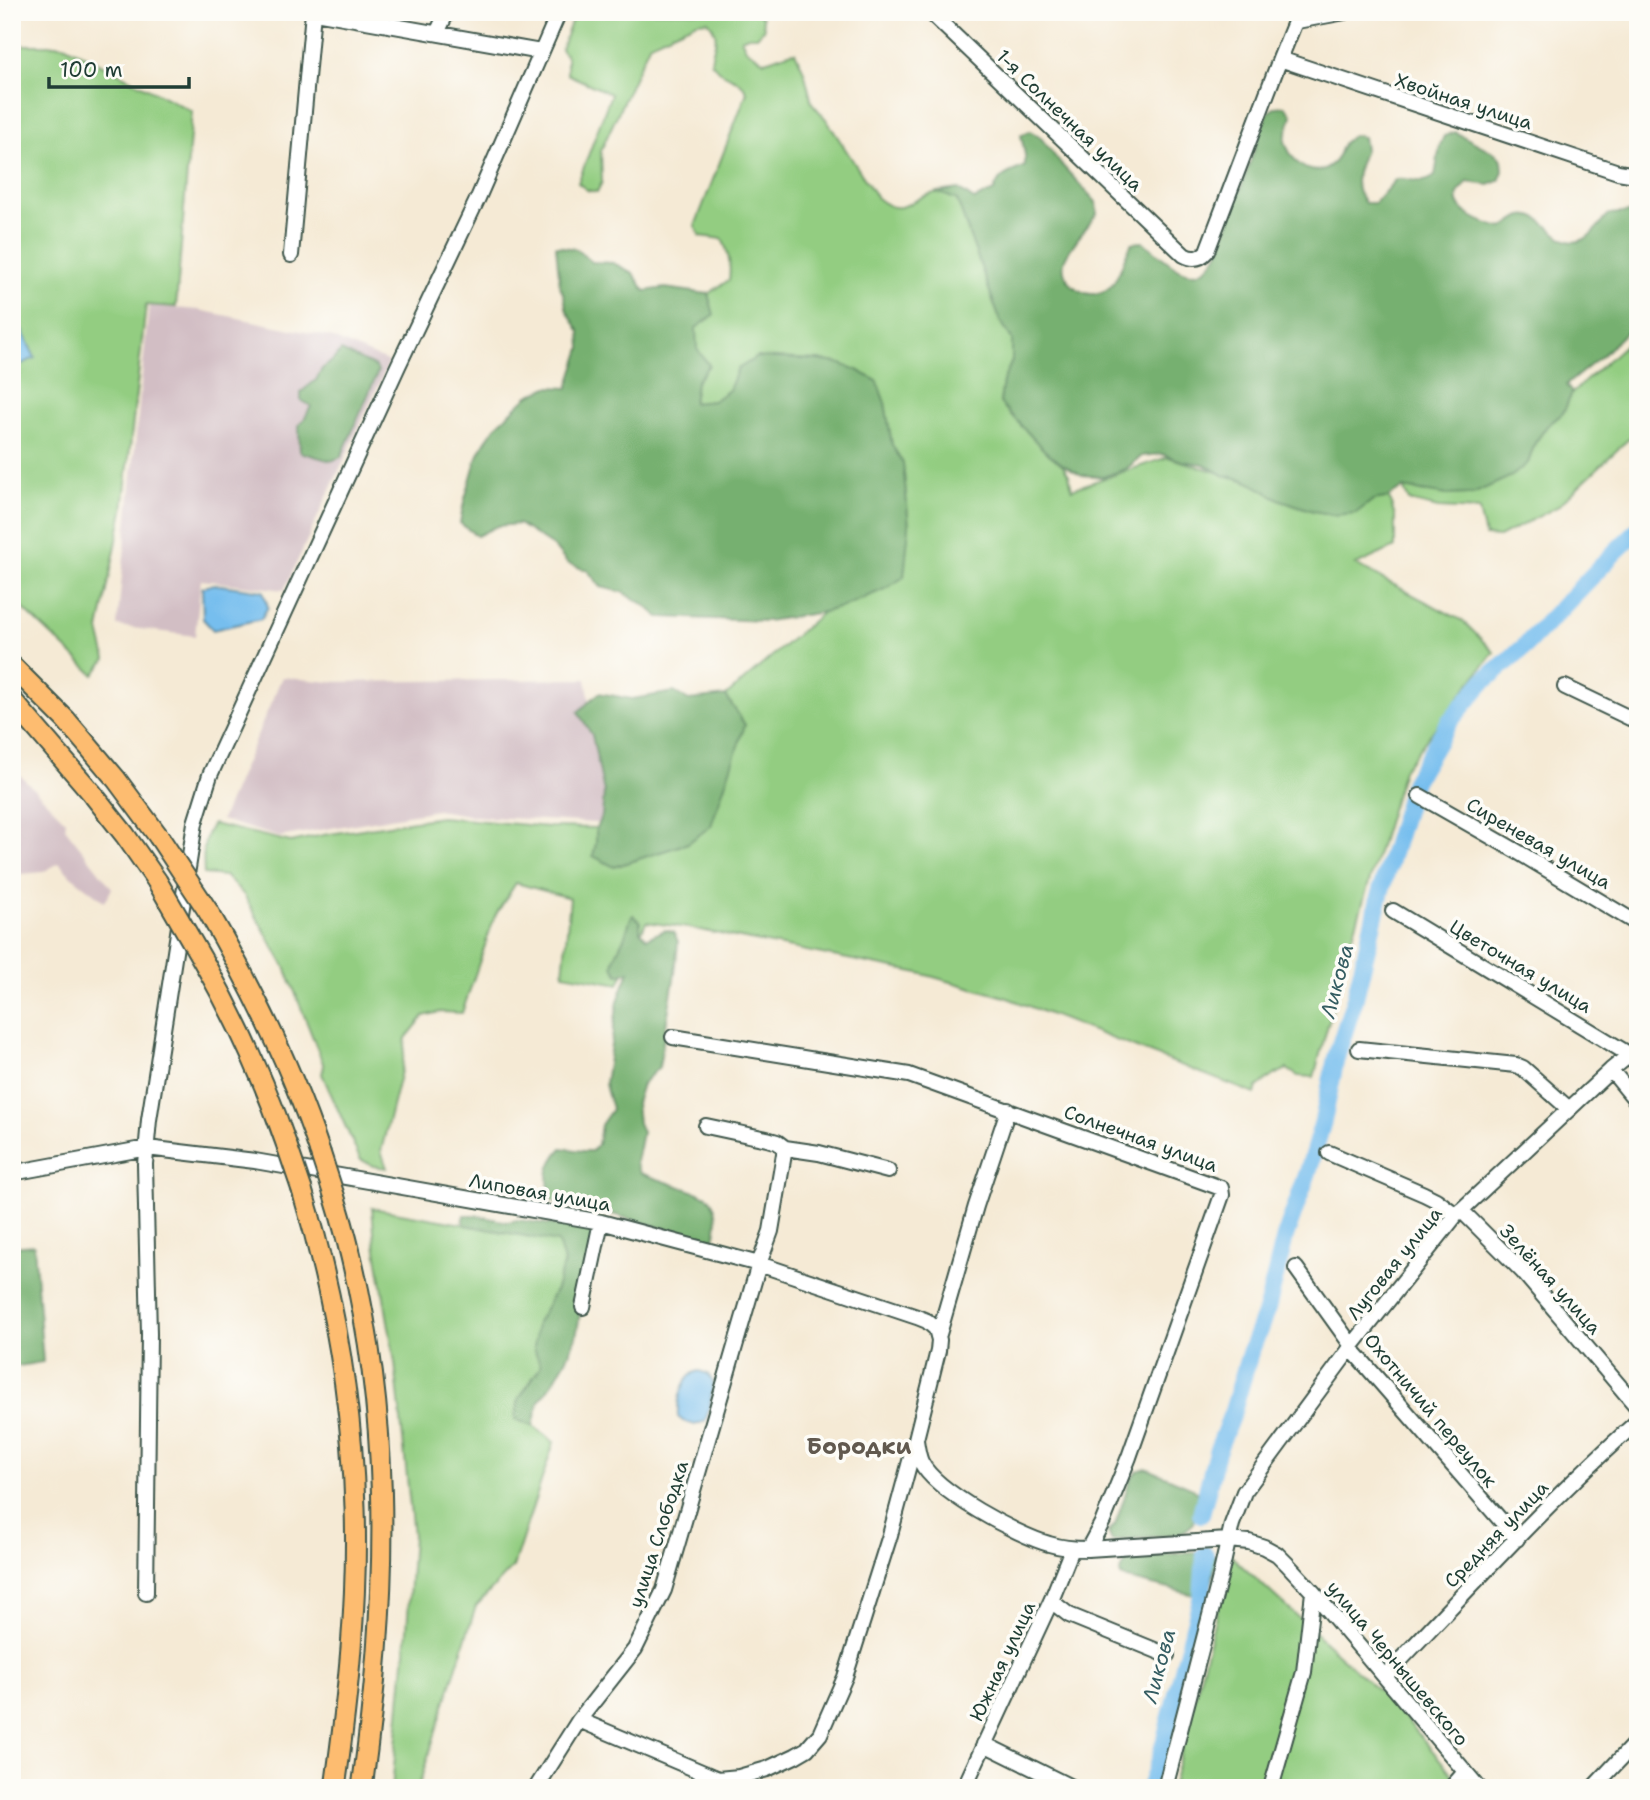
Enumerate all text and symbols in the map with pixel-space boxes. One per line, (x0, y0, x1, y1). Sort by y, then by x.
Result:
street label: 1-я Солнечная улица (991, 44, 1148, 197)
scale bar (49, 46, 189, 90)
text: 100 m (60, 56, 123, 84)
street label: Хвойная улица (1392, 68, 1536, 136)
street label: Сиреневая улица (1462, 792, 1616, 895)
street label: Цветочная улица (1445, 914, 1597, 1019)
water label: Ликова (1313, 941, 1360, 1022)
street label: Солнечная улица (1060, 1099, 1221, 1178)
street label: Липовая улица (467, 1168, 613, 1217)
street label: Луговая улица (1341, 1202, 1448, 1325)
street label: Зелёная улица (1494, 1219, 1607, 1340)
street label: Охотничий переулок (1359, 1328, 1503, 1493)
district label: Бородки (807, 1431, 911, 1461)
street label: улица Слободка (623, 1457, 694, 1611)
street label: Средняя улица (1439, 1475, 1554, 1593)
street label: улица Чернышевского (1321, 1575, 1474, 1751)
street label: Южная улица (964, 1597, 1041, 1725)
water label: Ликова (1135, 1626, 1182, 1707)

